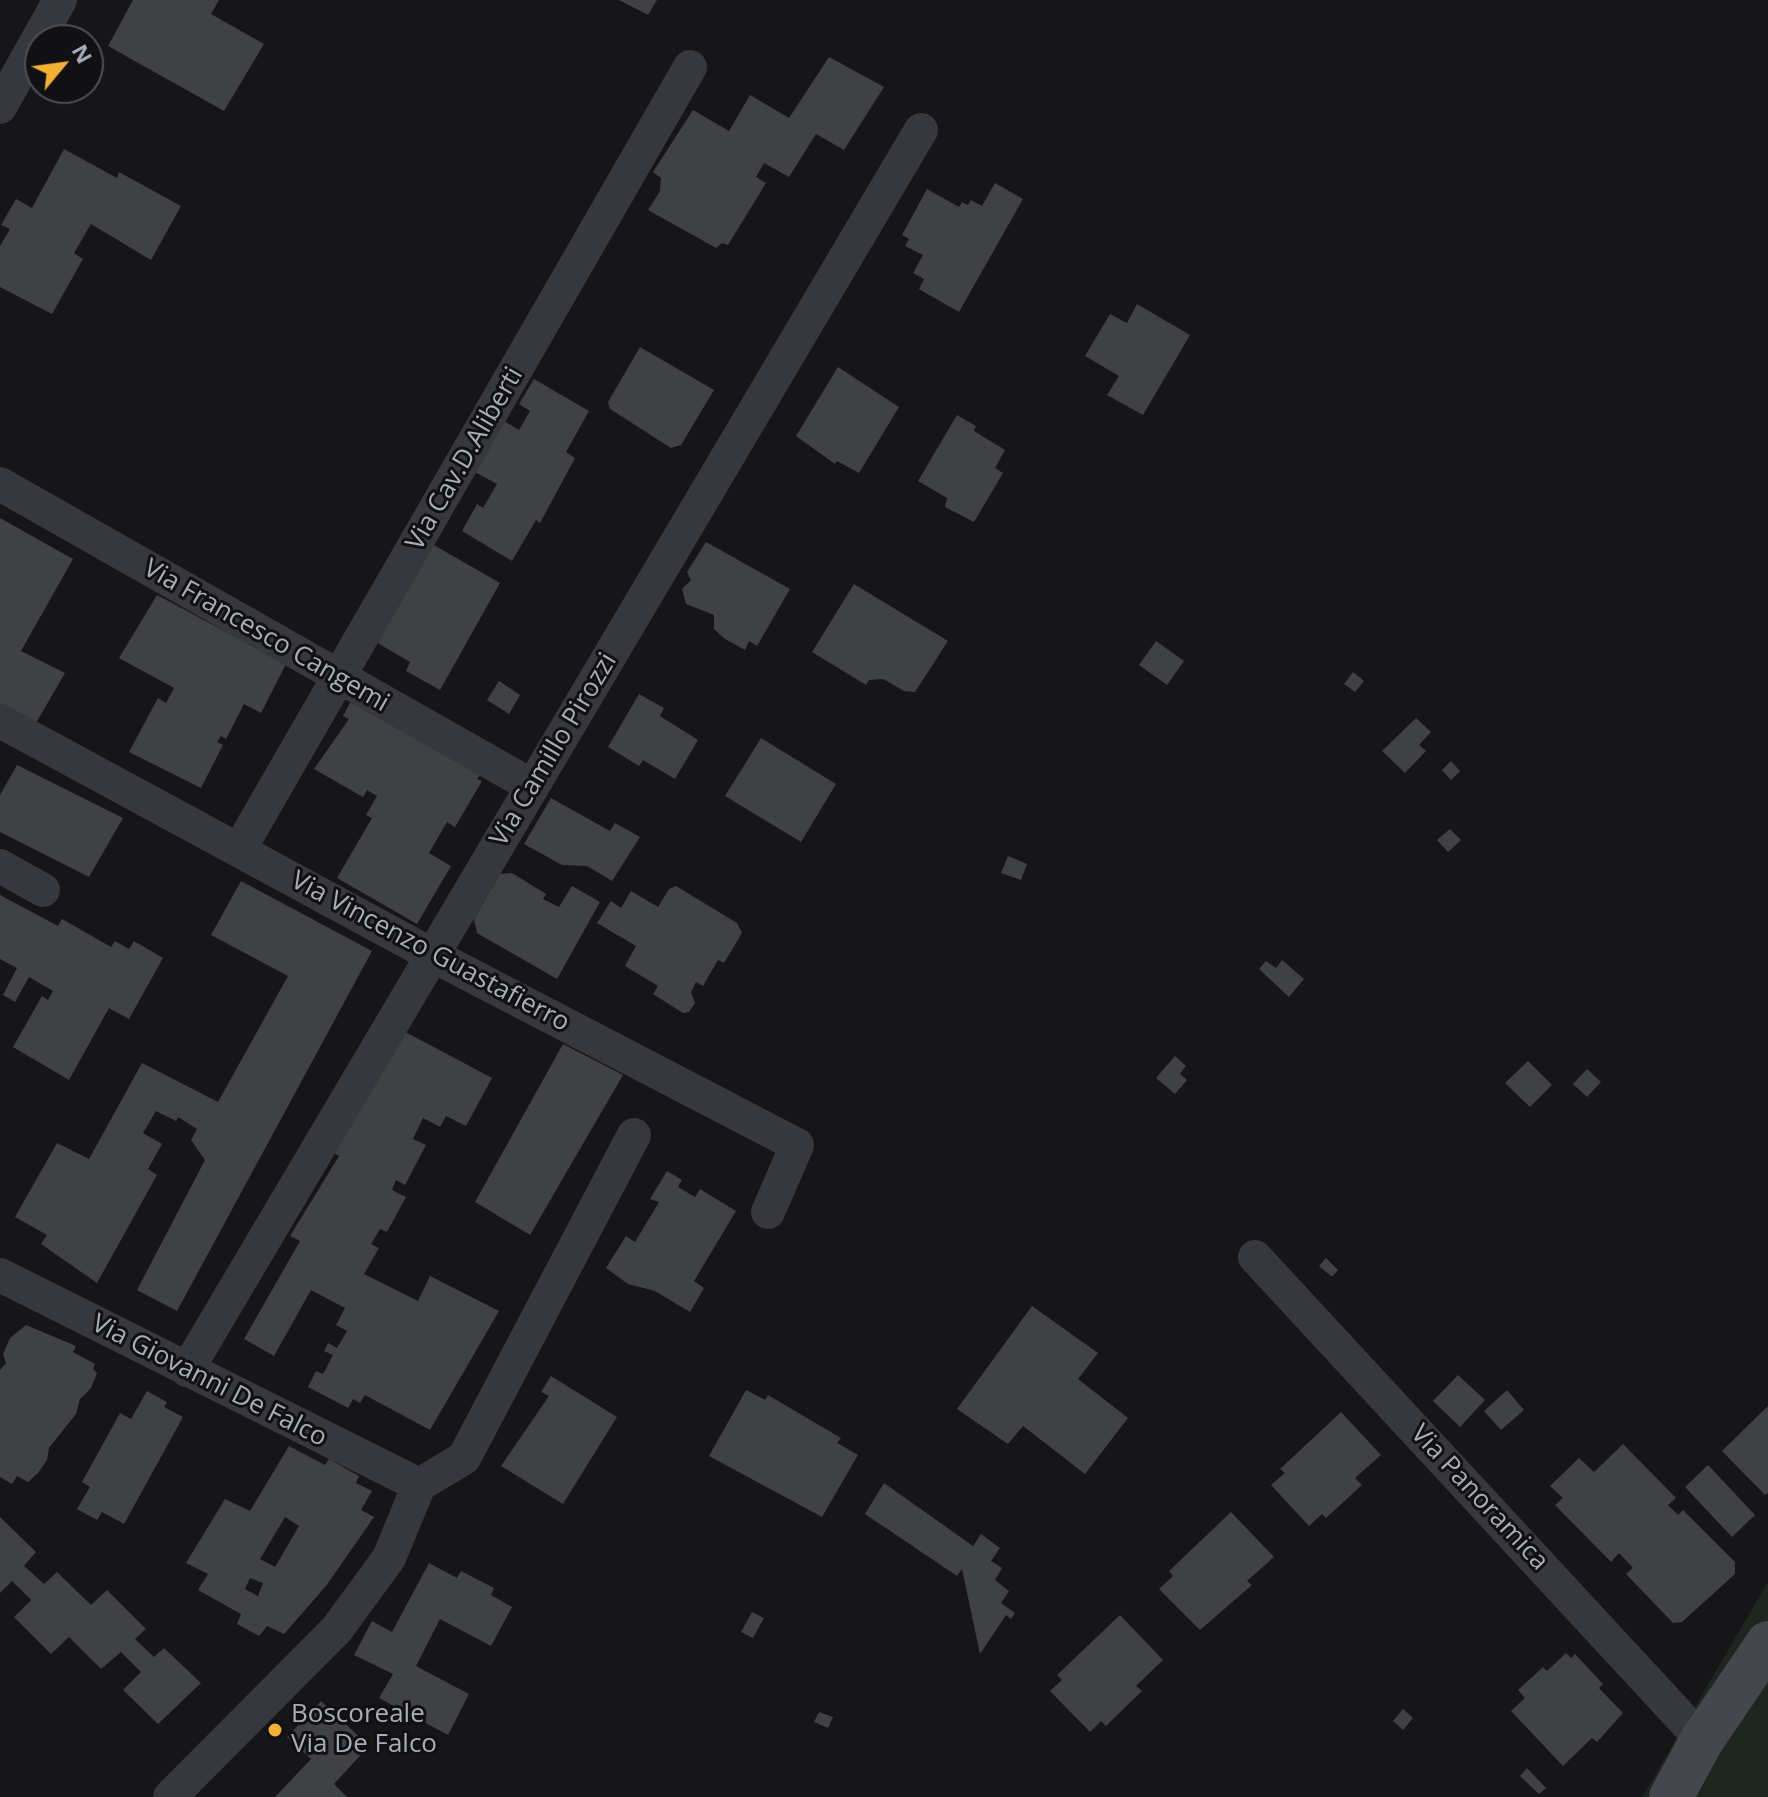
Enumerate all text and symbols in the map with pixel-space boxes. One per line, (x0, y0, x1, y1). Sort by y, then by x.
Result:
north arrow (24, 24, 104, 104)
text: N (66, 38, 101, 68)
street label: Via Cav.D.Aliberti (400, 362, 530, 556)
street label: Via Francesco Cangemi (138, 553, 394, 719)
street label: Via Camillo Pirozzi (484, 648, 624, 852)
street label: Via Vincenzo Guastafierro (285, 865, 575, 1039)
street label: Via Giovanni De Falco (86, 1308, 332, 1454)
street label: Via Panoramica (1404, 1419, 1554, 1577)
place label: Boscoreale Via De Falco (291, 1699, 437, 1760)
marker: Boscoreale Via De Falco (266, 1721, 284, 1739)

